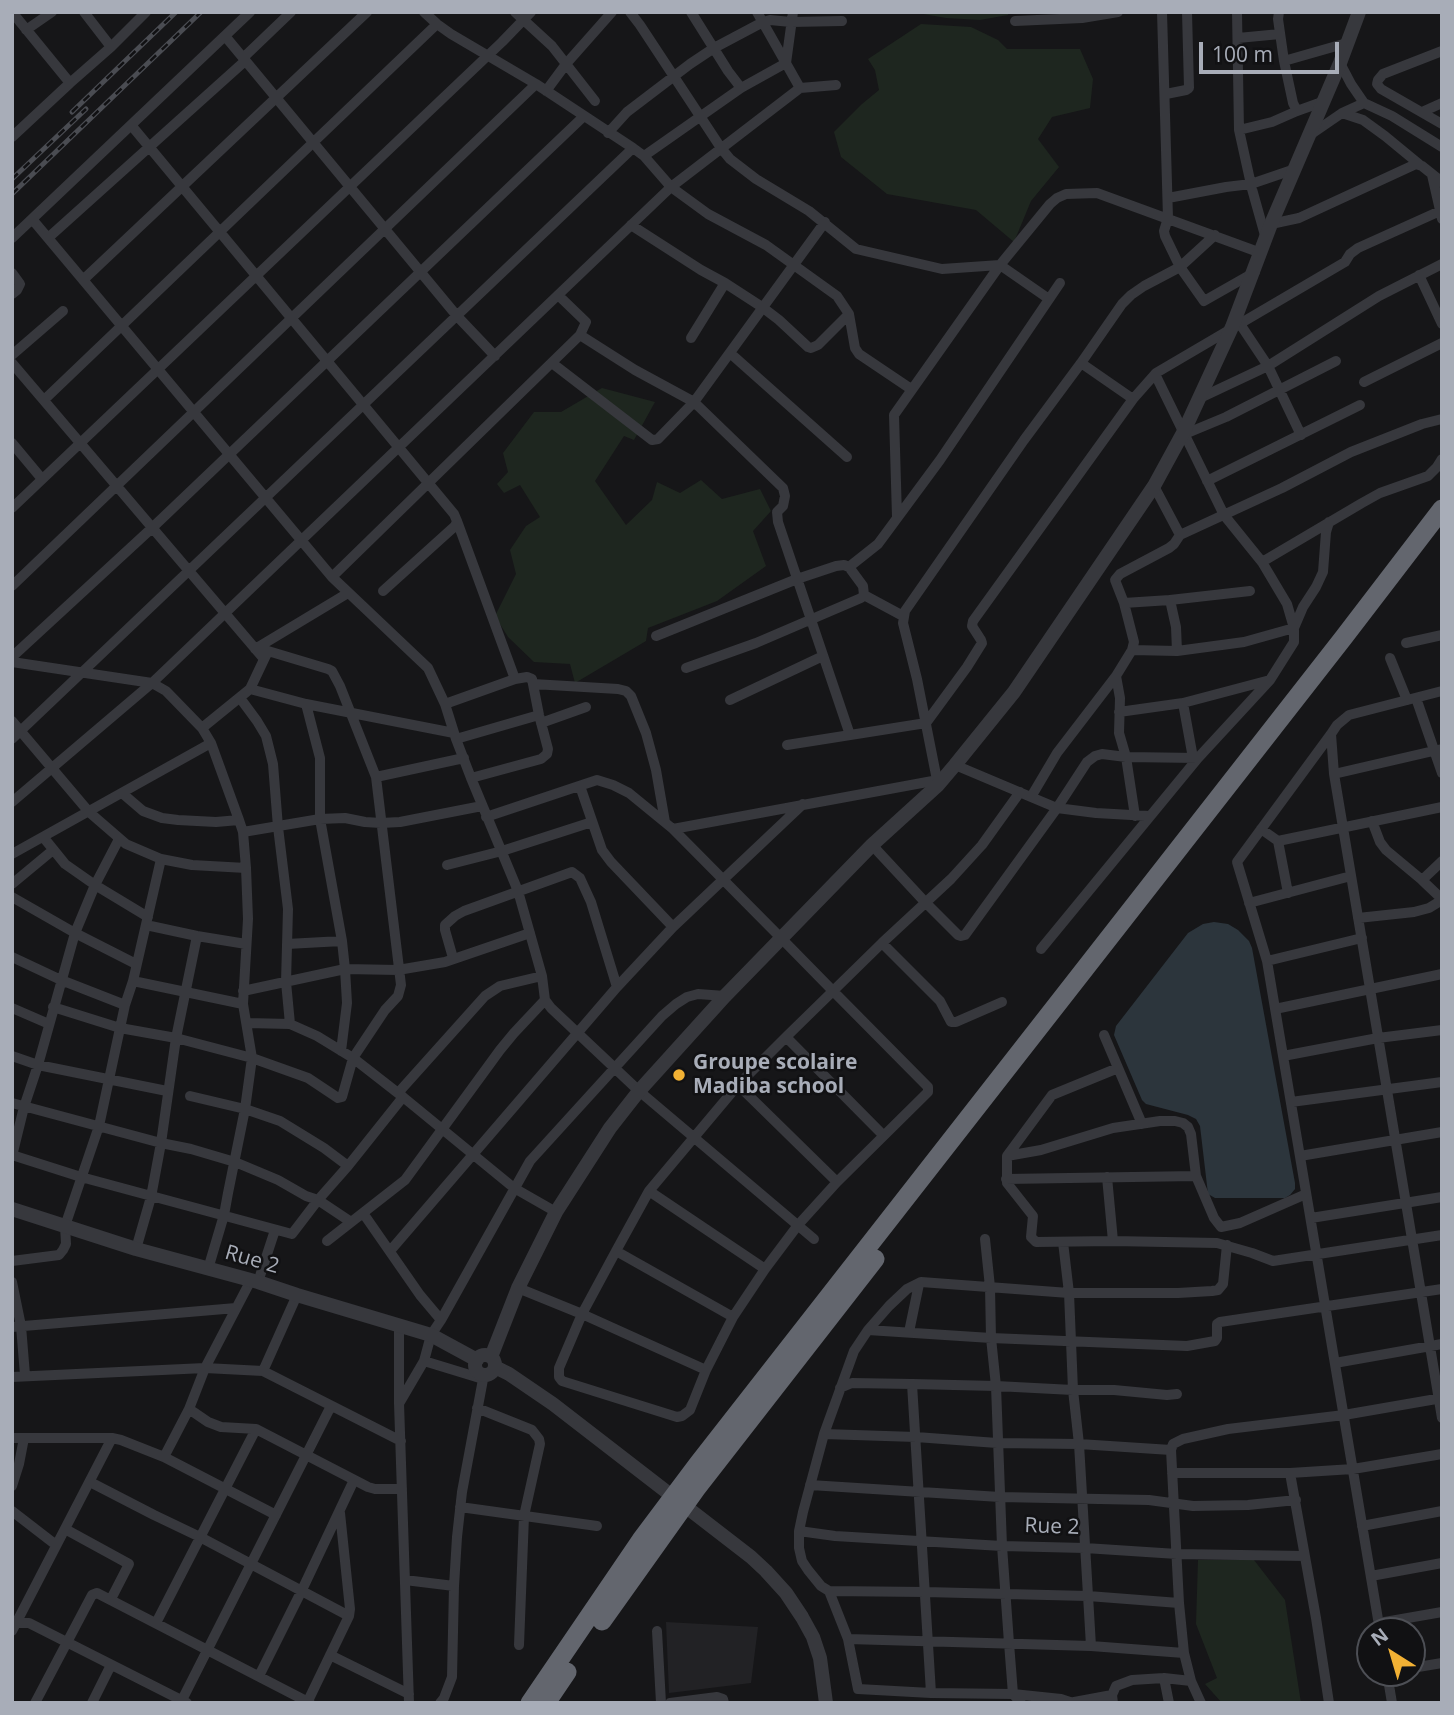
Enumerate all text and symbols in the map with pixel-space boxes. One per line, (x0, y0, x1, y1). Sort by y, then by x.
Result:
scale bar (1202, 28, 1342, 72)
text: 100 m (1212, 40, 1273, 68)
place label: Groupe scolaire Madiba school (693, 1050, 857, 1100)
marker: Groupe scolaire Madiba school (671, 1067, 687, 1083)
street label: Rue 2 (222, 1240, 282, 1280)
street label: Rue 2 (1024, 1513, 1080, 1541)
north arrow (1356, 1617, 1426, 1687)
text: N (1366, 1622, 1394, 1652)

